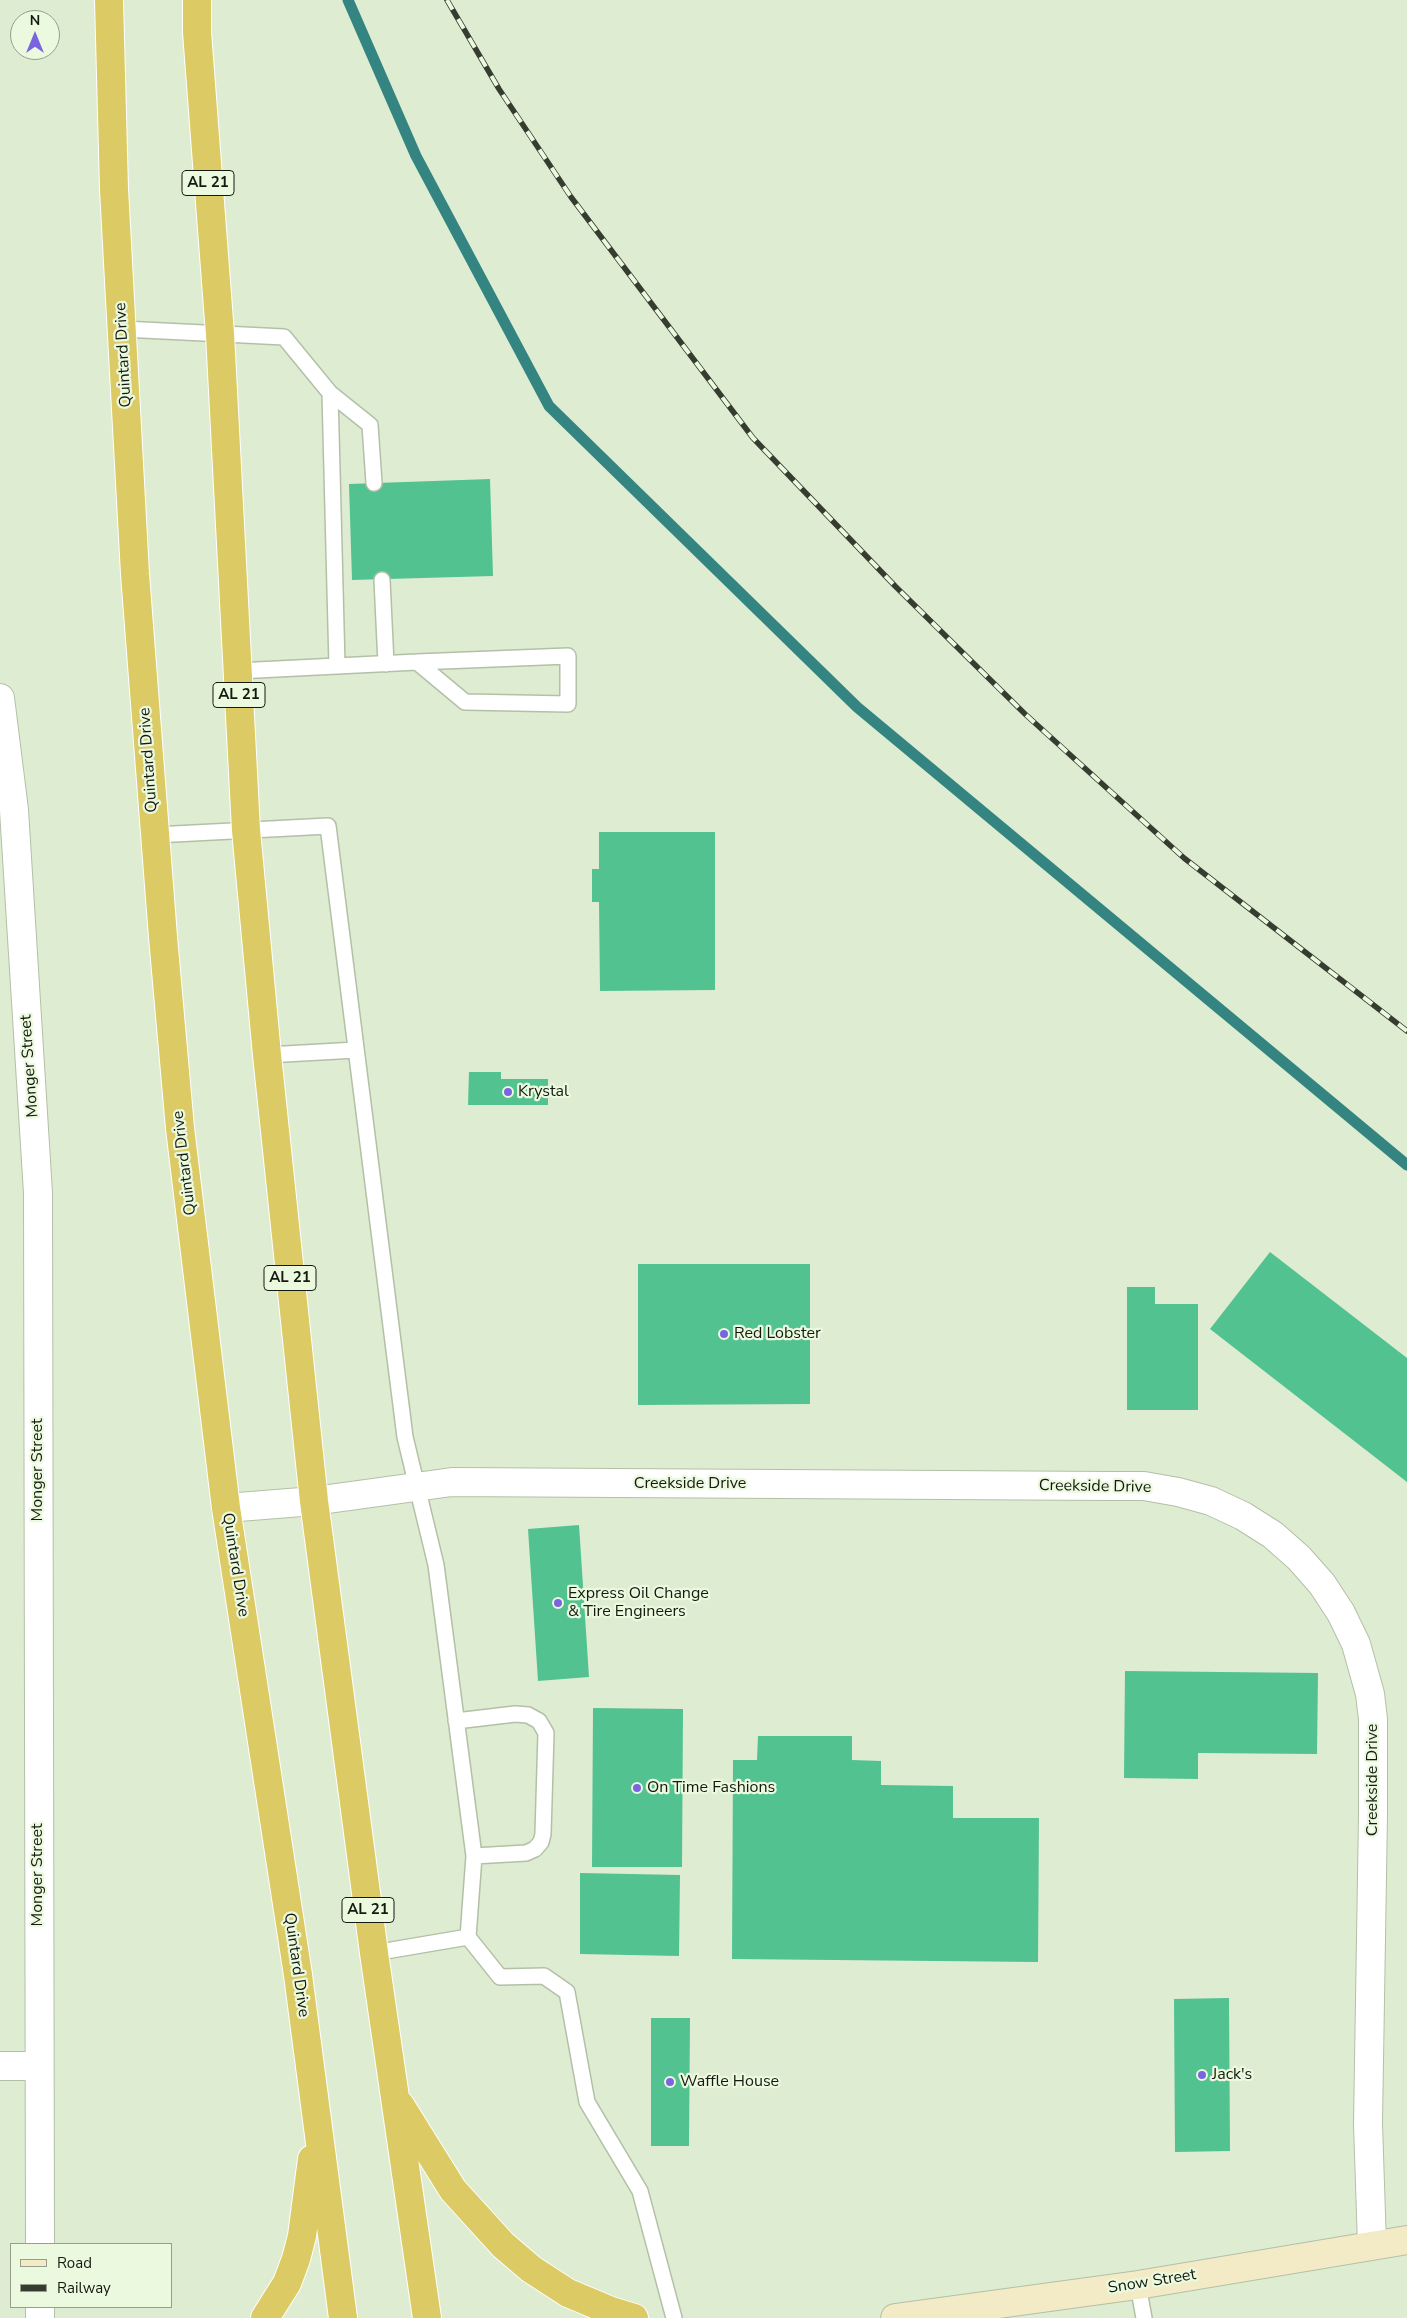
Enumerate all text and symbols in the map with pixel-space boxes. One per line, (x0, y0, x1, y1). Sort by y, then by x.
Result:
north arrow (10, 10, 60, 60)
text: N (30, 11, 40, 30)
road number: AL 21 (182, 170, 234, 196)
street label: Quintard Drive (112, 302, 136, 408)
road number: AL 21 (213, 682, 265, 708)
street label: Quintard Drive (136, 707, 162, 813)
street label: Monger Street (17, 1014, 43, 1118)
place label: Krystal (518, 1082, 569, 1102)
marker: Krystal (502, 1086, 514, 1098)
street label: Quintard Drive (169, 1110, 201, 1216)
road number: AL 21 (264, 1266, 316, 1290)
place label: Red Lobster (734, 1324, 821, 1344)
marker: Red Lobster (718, 1328, 730, 1340)
street label: Monger Street (28, 1418, 48, 1522)
street label: Creekside Drive (634, 1474, 746, 1494)
street label: Creekside Drive (1039, 1476, 1151, 1498)
street label: Quintard Drive (217, 1512, 253, 1618)
place label: Express Oil Change & Tire Engineers (568, 1584, 709, 1622)
marker: Express Oil Change & Tire Engineers (552, 1597, 564, 1609)
street label: Creekside Drive (1363, 1724, 1383, 1836)
place label: On Time Fashions (647, 1778, 775, 1798)
marker: On Time Fashions (631, 1782, 643, 1794)
street label: Monger Street (28, 1823, 48, 1927)
road number: AL 21 (342, 1898, 394, 1922)
street label: Quintard Drive (279, 1912, 313, 2018)
place label: Jack's (1212, 2065, 1252, 2085)
marker: Jack's (1196, 2069, 1208, 2081)
place label: Waffle House (680, 2072, 779, 2092)
marker: Waffle House (664, 2076, 676, 2088)
legend (10, 2243, 172, 2308)
text: Road (57, 2253, 92, 2273)
street label: Snow Street (1107, 2266, 1197, 2298)
text: Railway (57, 2278, 111, 2298)

